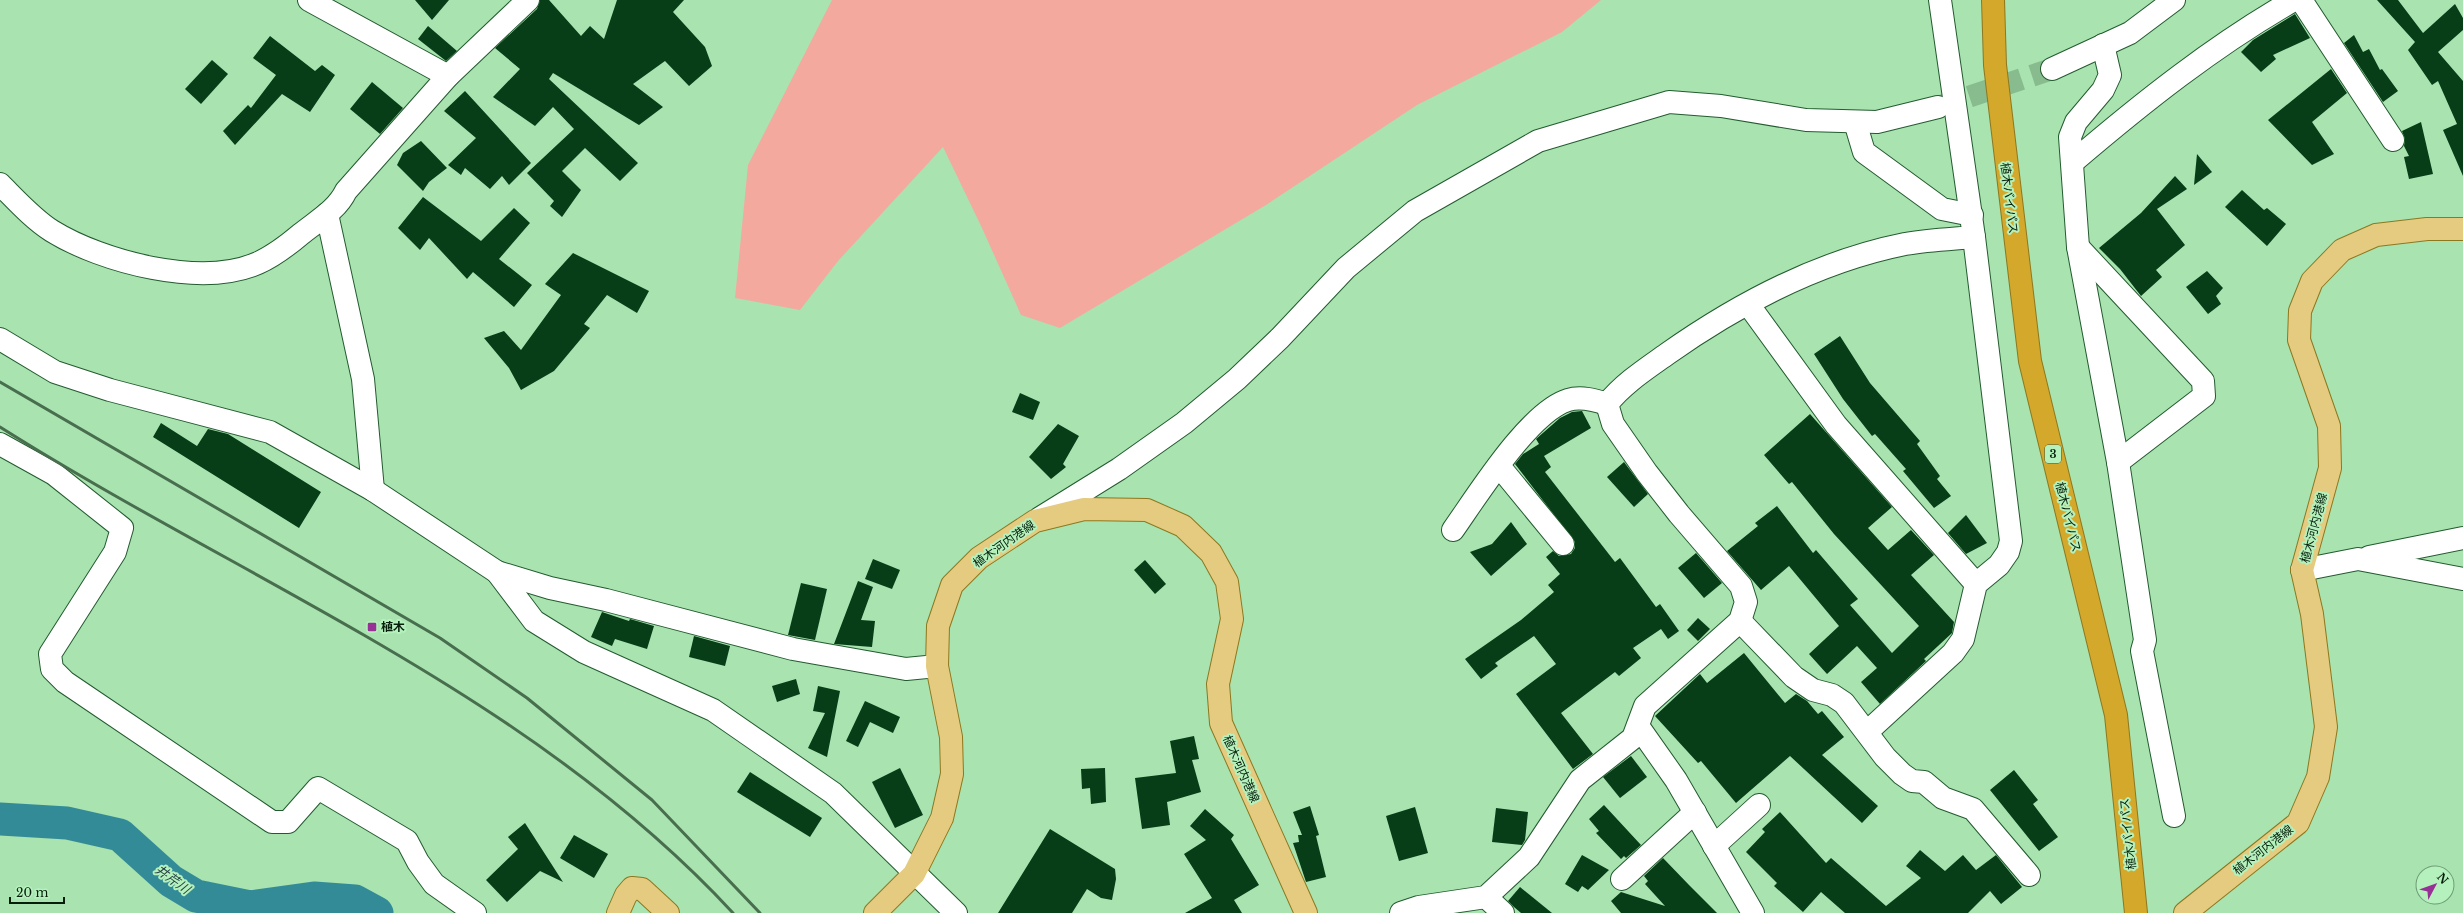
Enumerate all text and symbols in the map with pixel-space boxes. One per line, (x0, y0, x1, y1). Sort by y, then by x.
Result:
street label: 植木バイパス (1998, 161, 2021, 234)
road number: 3 (2045, 445, 2061, 463)
street label: 植木バイパス (2053, 480, 2084, 554)
street label: 植木河内港線 (2297, 491, 2330, 565)
street label: 植木河内港線 (970, 517, 1038, 570)
place label: 植木 (381, 619, 405, 634)
marker: 植木 (366, 621, 378, 633)
street label: 植木河内港線 (1220, 733, 1263, 805)
street label: 植木バイパス (2116, 798, 2139, 871)
street label: 植木河内港線 (2230, 822, 2296, 878)
water label: 井芹川 (152, 861, 195, 899)
north arrow (2415, 865, 2455, 905)
text: N (2434, 870, 2452, 887)
scale bar (10, 879, 64, 905)
text: 20 m (16, 885, 48, 900)

